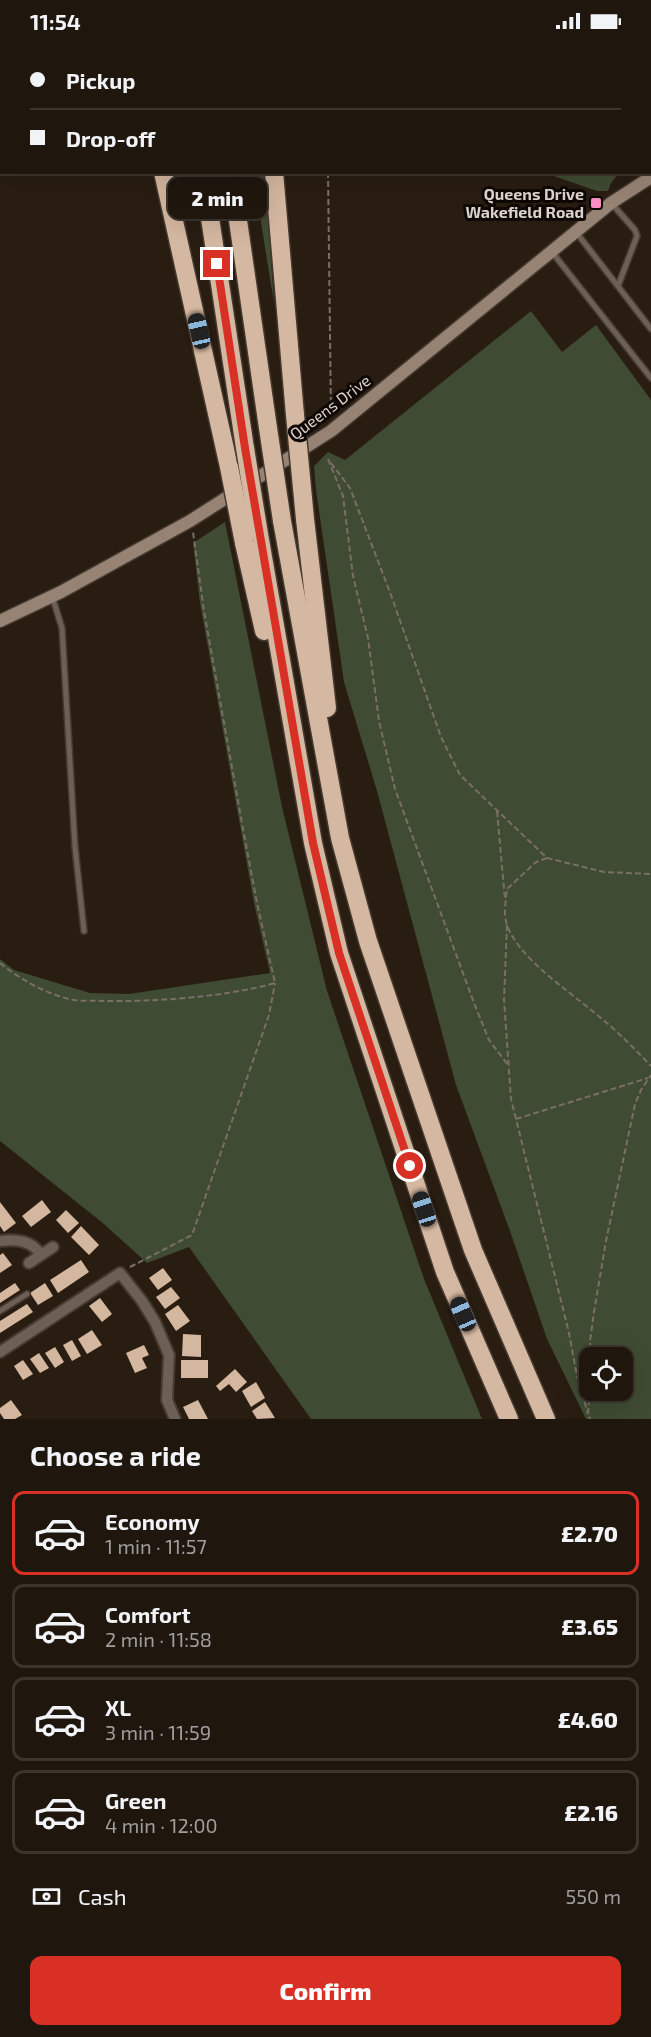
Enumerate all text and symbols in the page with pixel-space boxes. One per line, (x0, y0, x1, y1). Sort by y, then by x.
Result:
text: 11:54 (30, 8, 81, 34)
text: Pickup (66, 67, 135, 93)
text: Drop-off (66, 125, 155, 151)
callout: 2 min (168, 177, 266, 219)
place label: Queens Drive Wakefield Road (465, 184, 584, 221)
text: 2 min (192, 186, 243, 210)
marker: Queens Drive Wakefield Road (589, 196, 603, 210)
route end (203, 250, 230, 277)
car (186, 311, 212, 351)
street label: Queens Drive (286, 370, 374, 444)
route start (396, 1152, 423, 1179)
car (410, 1189, 438, 1229)
car (447, 1294, 479, 1334)
map controls (579, 1347, 633, 1401)
button: locate (579, 1347, 633, 1401)
text: Choose a ride (30, 1439, 201, 1471)
icon: car (33, 1506, 87, 1560)
text: Economy (105, 1508, 200, 1534)
text: £2.70 (561, 1520, 618, 1546)
text: 1 min · 11:57 (105, 1534, 207, 1558)
icon: car (33, 1599, 87, 1653)
text: Comfort (105, 1601, 190, 1627)
text: £3.65 (561, 1613, 618, 1639)
text: 2 min · 11:58 (105, 1627, 212, 1651)
icon: car (33, 1692, 87, 1746)
text: XL (105, 1694, 131, 1720)
text: £4.60 (558, 1706, 618, 1732)
text: 3 min · 11:59 (105, 1720, 211, 1744)
icon: car (33, 1785, 87, 1839)
text: Green (105, 1787, 167, 1813)
text: £2.16 (564, 1799, 618, 1825)
text: 4 min · 12:00 (105, 1813, 218, 1837)
icon: cash (30, 1880, 63, 1913)
text: Cash (78, 1883, 127, 1909)
text: 550 m (566, 1884, 621, 1908)
button: Confirm (30, 1956, 621, 2025)

